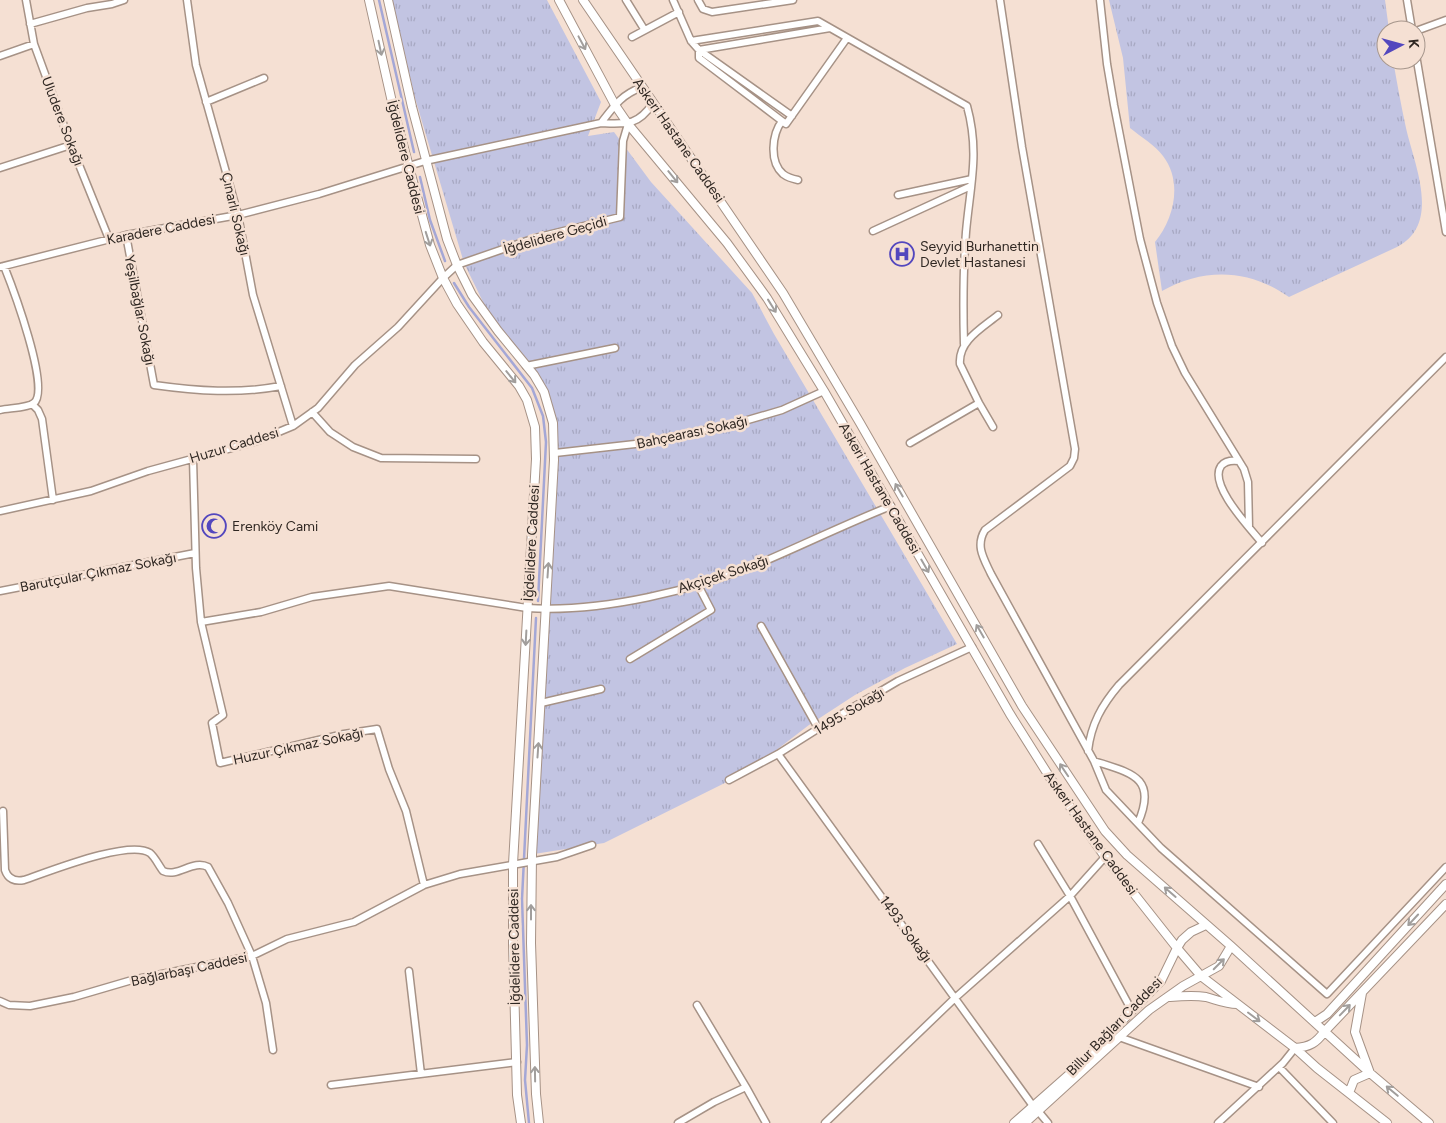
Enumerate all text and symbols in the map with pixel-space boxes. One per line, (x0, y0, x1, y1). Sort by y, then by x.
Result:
north arrow (1376, 20, 1426, 70)
one-way arrow (577, 36, 587, 51)
text: K (1404, 38, 1422, 50)
one-way arrow (376, 39, 385, 55)
street label: Uludere Sokağı (38, 74, 87, 168)
street label: Askeri Hastane Caddesi (629, 75, 728, 206)
street label: İğdelidere Caddesi (383, 98, 428, 216)
one-way arrow (667, 170, 678, 183)
street label: Çınarlı Sokağı (218, 171, 253, 257)
street label: Karadere Caddesi (105, 211, 217, 248)
street label: İğdelidere Geçidi (502, 213, 609, 258)
one-way arrow (424, 231, 433, 246)
place label: Seyyid Burhanettin Devlet Hastanesi (920, 238, 1039, 271)
hospital icon: Seyyid Burhanettin Devlet Hastanesi (889, 241, 915, 267)
street label: Yeşilbağlar Sokağı (120, 253, 159, 367)
one-way arrow (767, 298, 777, 312)
one-way arrow (506, 370, 517, 383)
street label: Bahçearası Sokağı (635, 412, 749, 453)
street label: Askeri Hastane Caddesi (835, 420, 924, 557)
street label: Huzur Caddesi (188, 424, 281, 467)
street label: İğdelidere Caddesi (520, 484, 543, 602)
one-way arrow (894, 484, 904, 498)
mosque icon: Erenköy Cami (201, 513, 227, 539)
place label: Erenköy Cami (232, 518, 318, 535)
street label: Barutçular Çıkmaz Sokağı (19, 549, 178, 596)
street label: Akçiçek Sokağı (676, 552, 771, 597)
one-way arrow (921, 559, 931, 573)
one-way arrow (543, 562, 553, 578)
one-way arrow (975, 624, 985, 639)
one-way arrow (521, 630, 530, 646)
street label: 1495. Sokağı (811, 684, 887, 739)
street label: Huzur Çıkmaz Sokağı (231, 724, 365, 769)
one-way arrow (534, 742, 543, 758)
one-way arrow (1059, 764, 1069, 778)
street label: Askeri Hastane Caddesi (1040, 768, 1141, 898)
one-way arrow (1163, 887, 1176, 898)
street label: İğdelidere Caddesi (505, 888, 524, 1006)
street label: 1493. Sokağı (876, 893, 936, 966)
one-way arrow (526, 904, 536, 920)
one-way arrow (1407, 914, 1419, 927)
street label: Bağlarbaşı Caddesi (129, 949, 249, 990)
one-way arrow (1213, 958, 1225, 970)
street label: Billur Bağları Caddesi (1063, 973, 1166, 1079)
one-way arrow (1339, 1004, 1351, 1016)
one-way arrow (1247, 1011, 1260, 1022)
one-way arrow (530, 1067, 540, 1083)
one-way arrow (1385, 1086, 1398, 1097)

